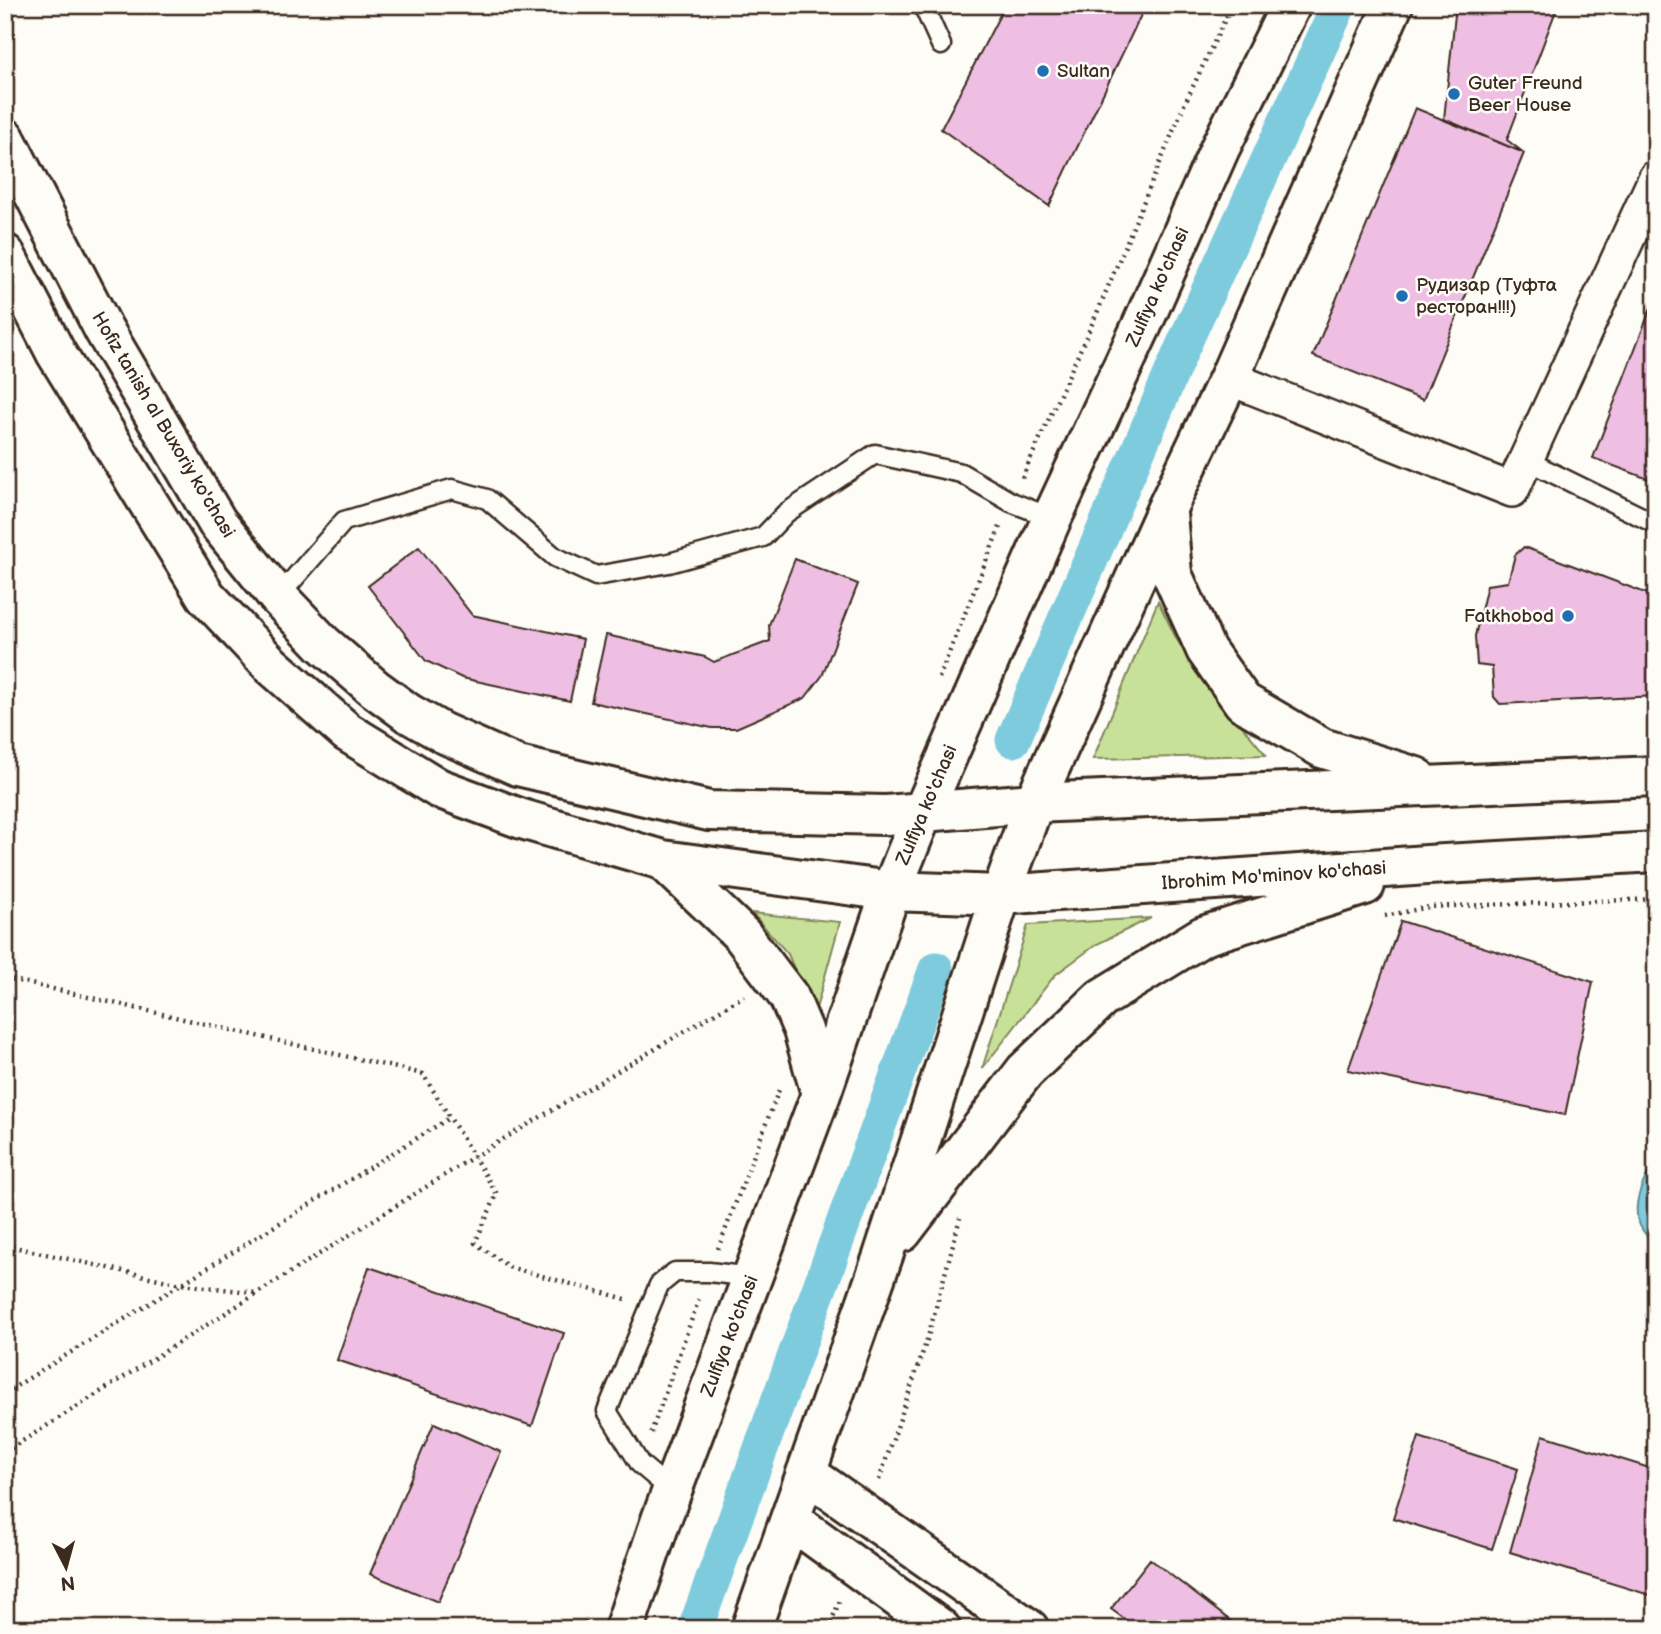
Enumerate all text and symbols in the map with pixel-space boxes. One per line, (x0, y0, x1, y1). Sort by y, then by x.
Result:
place label: Sultan (1057, 60, 1110, 83)
marker: Sultan (1035, 63, 1051, 79)
place label: Guter Freund Beer House (1468, 72, 1583, 117)
marker: Guter Freund Beer House (1446, 86, 1462, 102)
street label: Zulfiya ko'chasi (1121, 224, 1195, 351)
place label: Рудизар (Туфта ресторан!!!) (1416, 274, 1557, 319)
marker: Рудизар (Туфта ресторан!!!) (1394, 288, 1410, 304)
street label: Hofiz tanish al Buxoriy ko'chasi (86, 308, 240, 542)
place label: Fatkhobod (1464, 605, 1554, 628)
marker: Fatkhobod (1560, 608, 1576, 624)
street label: Zulfiya ko'chasi (891, 742, 963, 869)
street label: Ibrohim Mo'minov ko'chasi (1161, 857, 1387, 895)
street label: Zulfiya ko'chasi (696, 1272, 764, 1401)
north arrow (32, 1532, 102, 1602)
text: N (59, 1570, 76, 1595)

